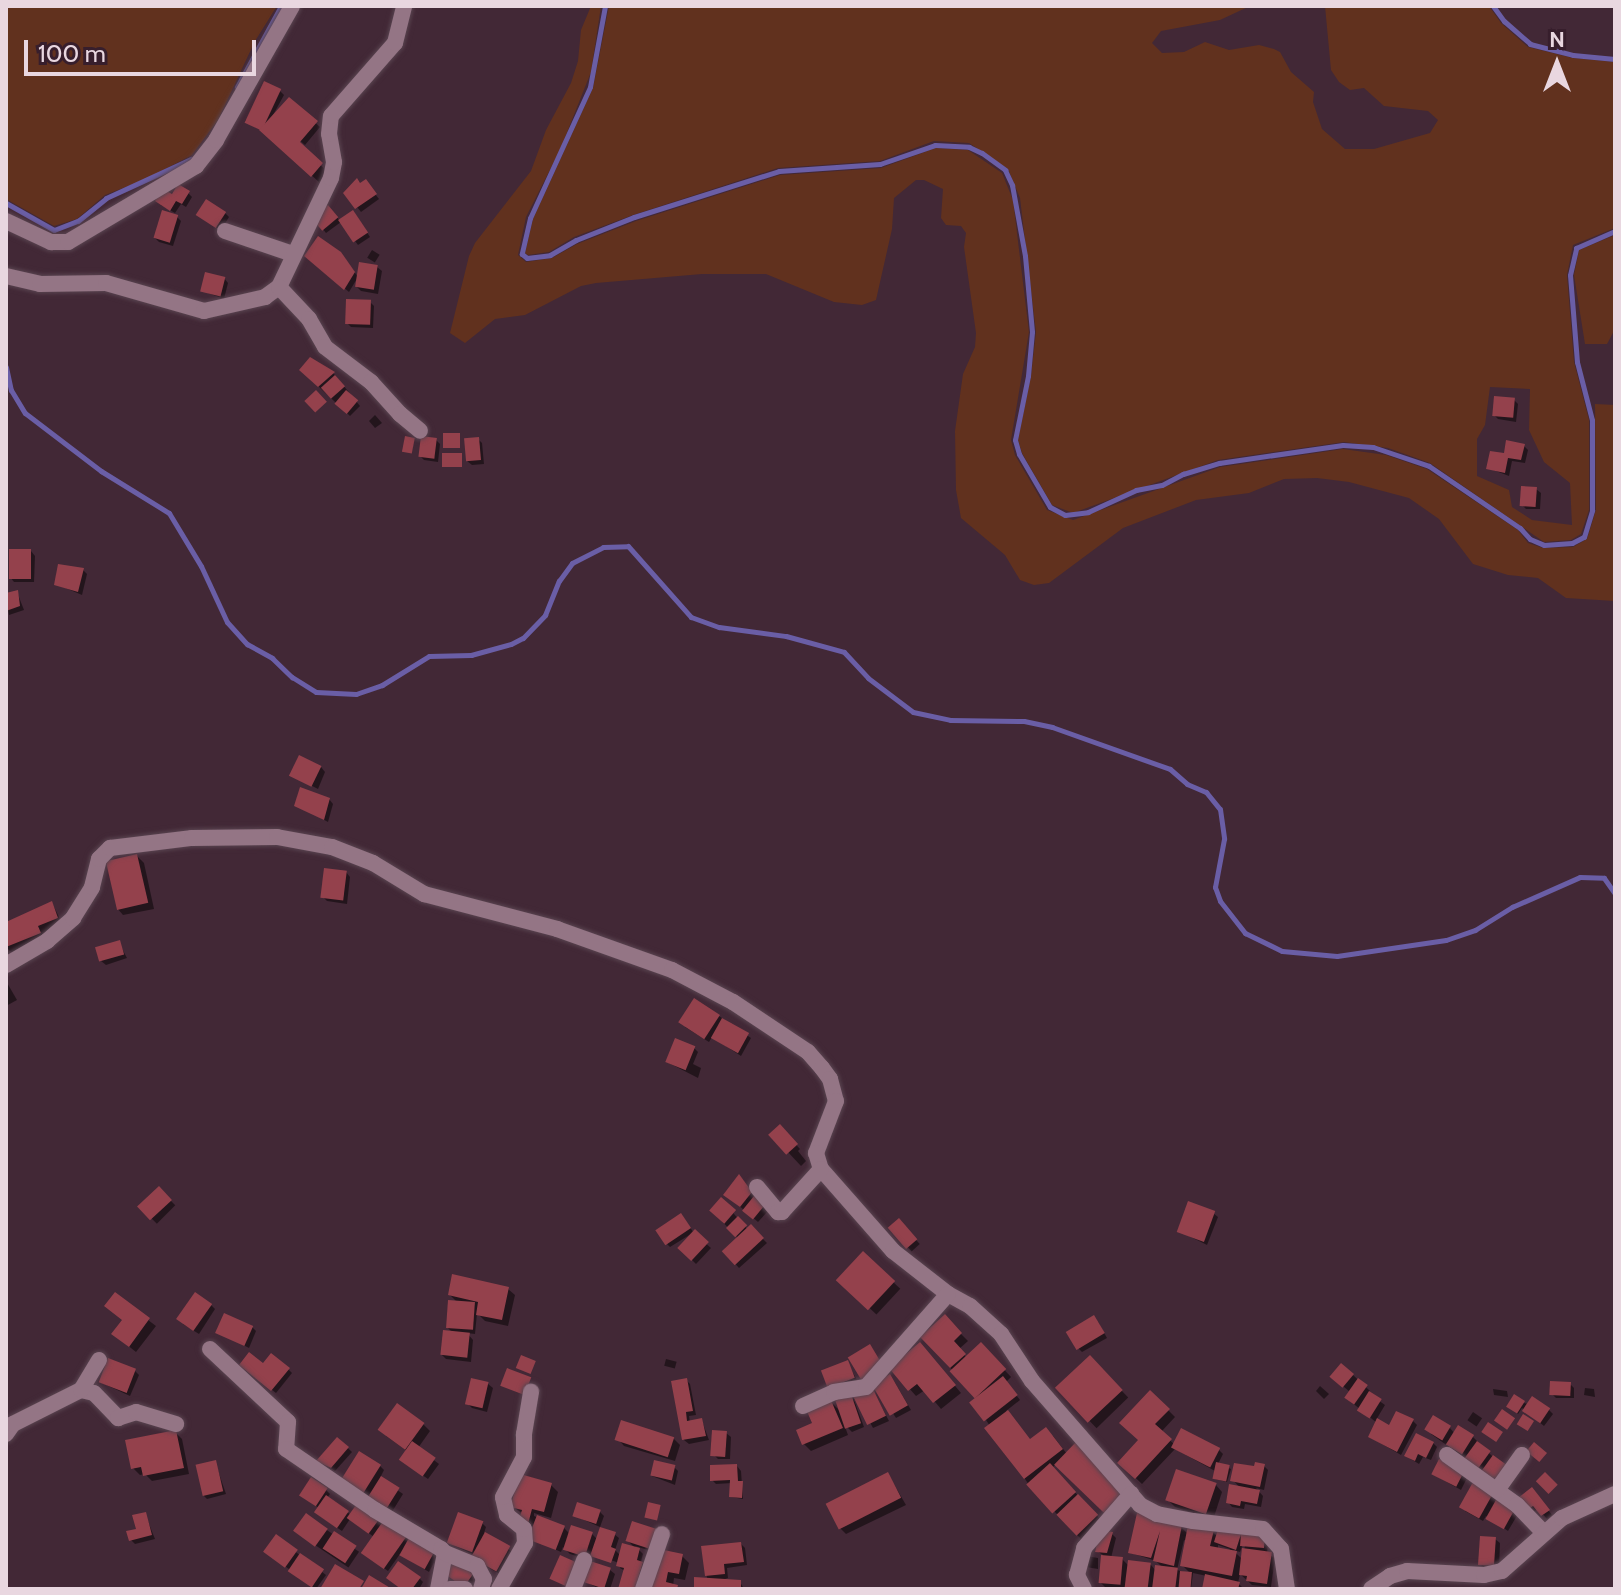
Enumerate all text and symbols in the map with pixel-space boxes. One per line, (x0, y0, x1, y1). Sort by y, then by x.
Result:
scale bar (28, 24, 260, 74)
north arrow (1517, 24, 1597, 104)
text: N (1549, 26, 1565, 53)
text: 100 m (38, 39, 106, 68)

